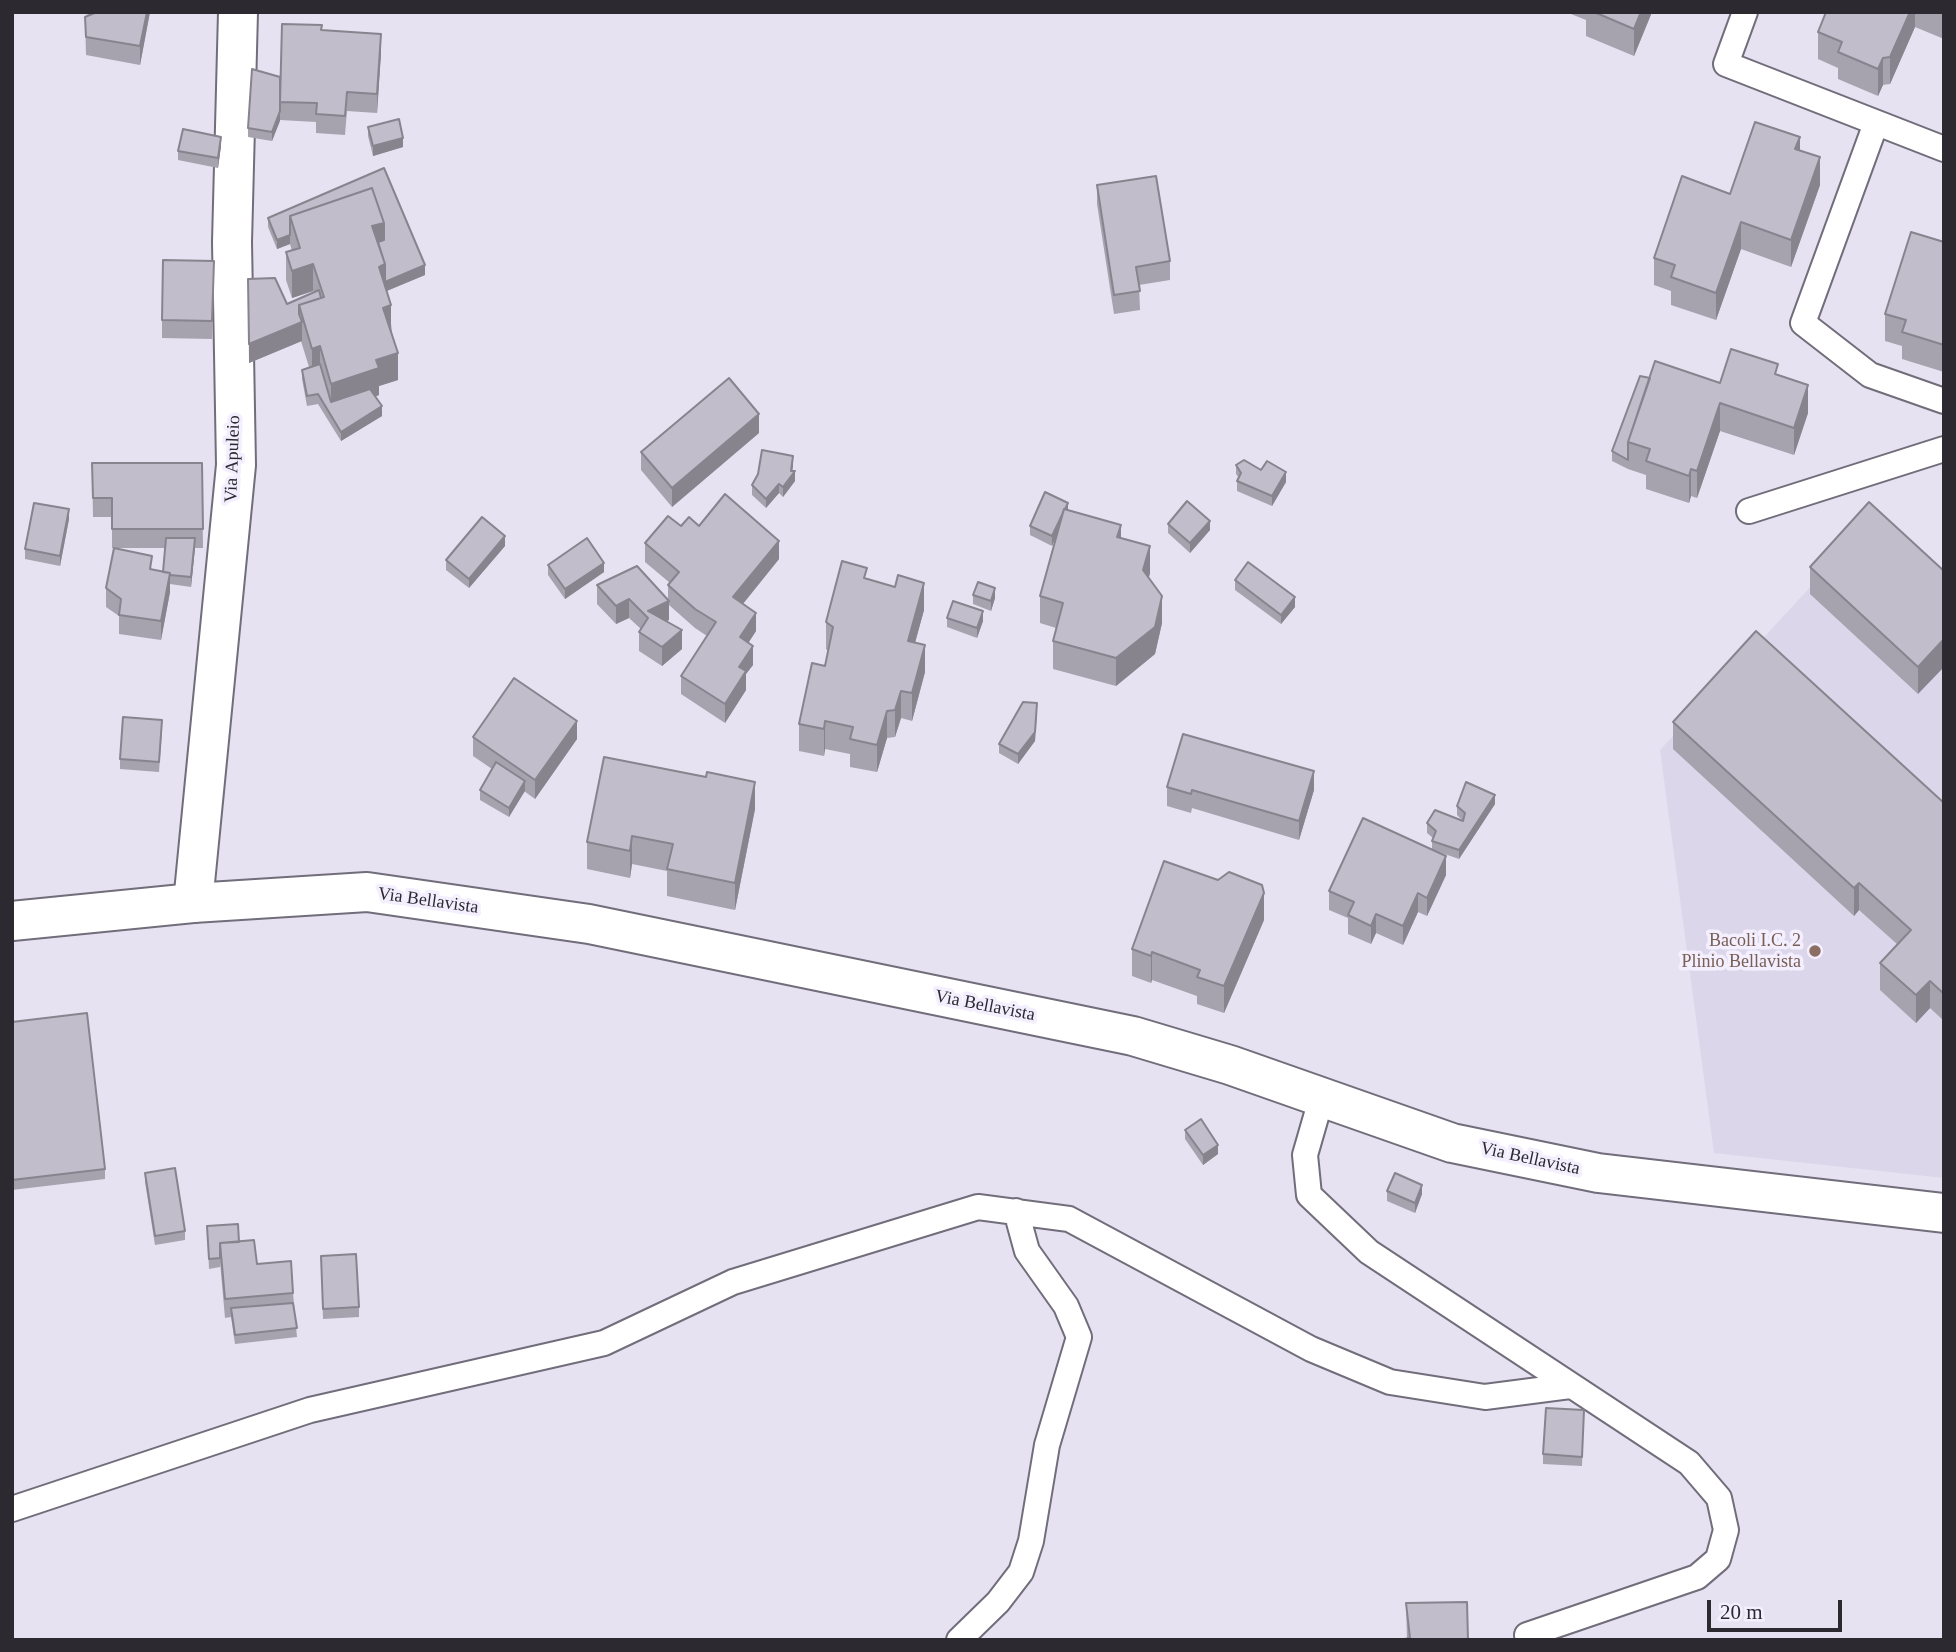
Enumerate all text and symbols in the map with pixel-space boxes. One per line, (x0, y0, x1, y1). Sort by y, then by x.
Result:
street label: Via Apuleio (221, 415, 245, 503)
street label: Via Bellavista (376, 883, 480, 919)
place label: Bacoli I.C. 2 Plinio Bellavista (1682, 930, 1801, 972)
marker: Bacoli I.C. 2 Plinio Bellavista (1807, 943, 1823, 959)
street label: Via Bellavista (933, 986, 1037, 1026)
street label: Via Bellavista (1478, 1138, 1582, 1180)
scale bar (1711, 1586, 1846, 1630)
text: 20 m (1720, 1600, 1763, 1624)

